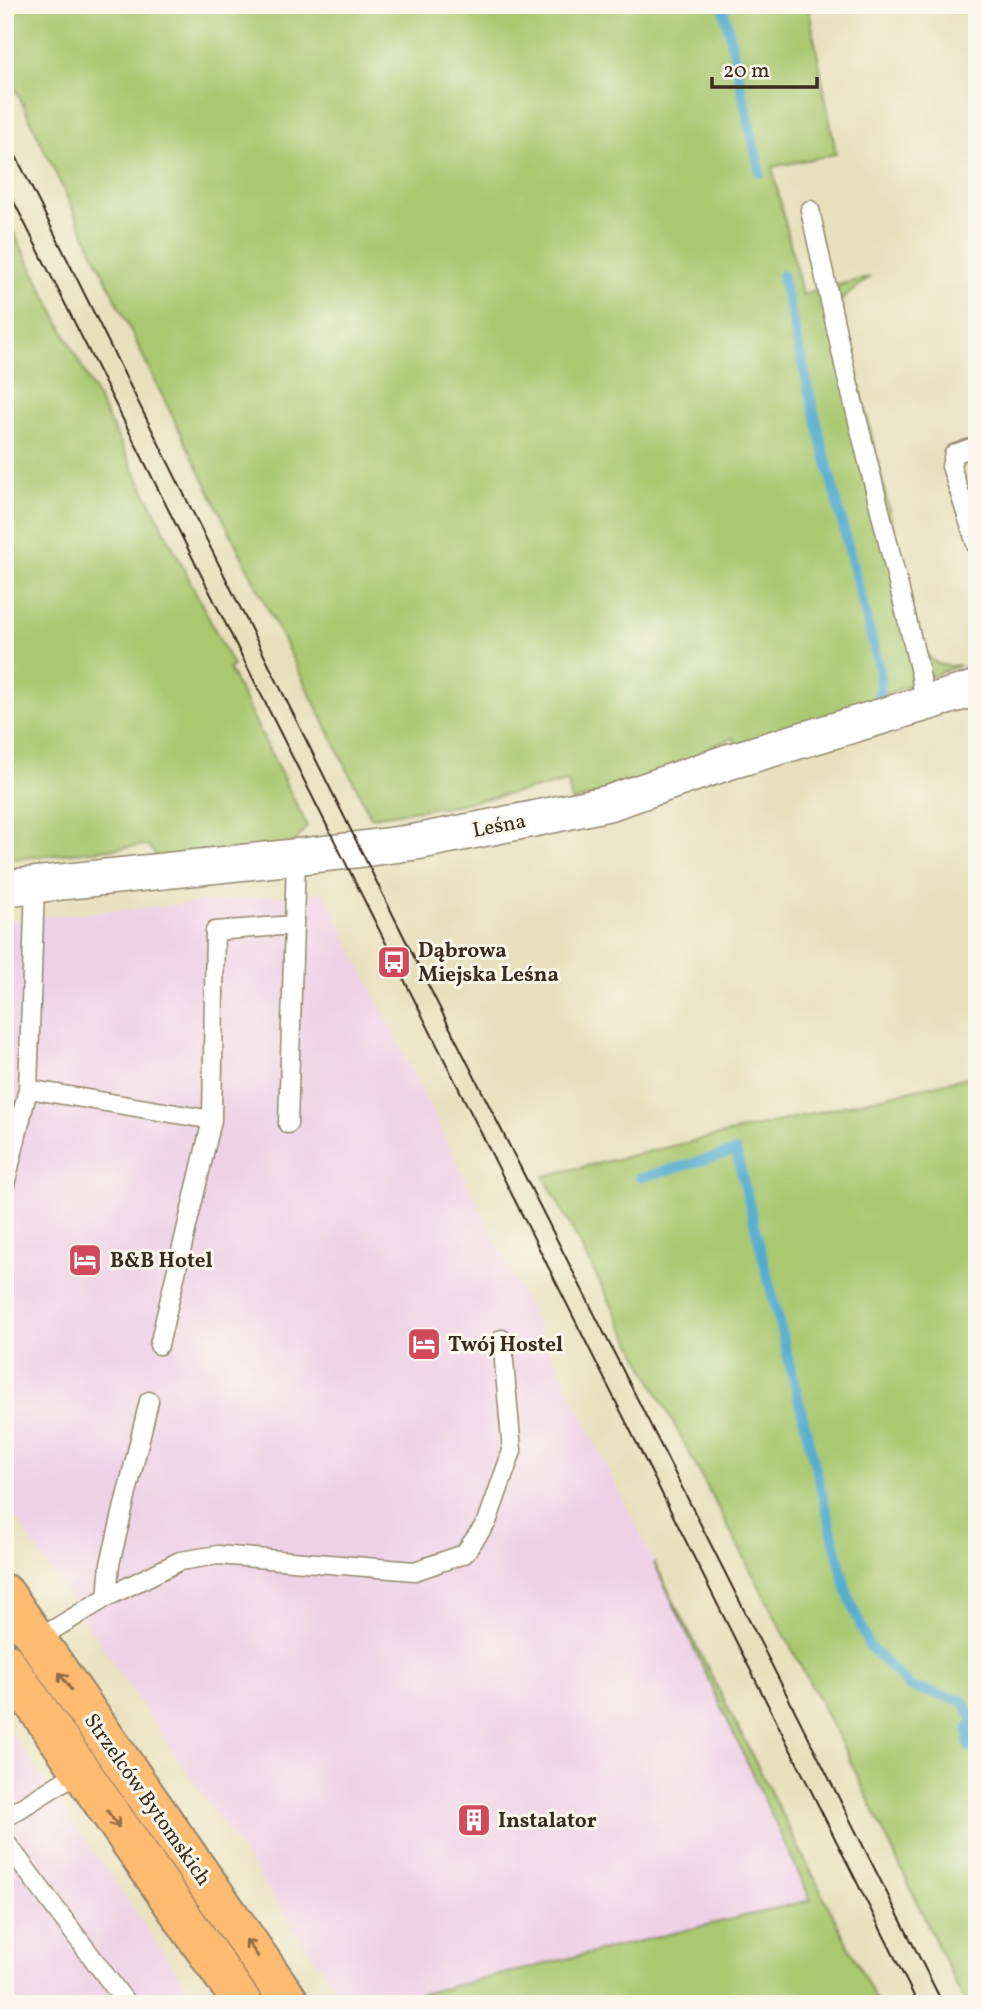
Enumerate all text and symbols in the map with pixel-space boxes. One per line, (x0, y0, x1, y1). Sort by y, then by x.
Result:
scale bar (712, 46, 818, 90)
text: 20 m (723, 57, 769, 86)
street label: Leśna (470, 807, 528, 846)
place label: Dąbrowa Miejska Leśna (418, 937, 559, 990)
bus stop icon: Dąbrowa Miejska Leśna (375, 943, 413, 981)
hotel icon: B&B Hotel (66, 1241, 104, 1279)
place label: B&B Hotel (110, 1247, 213, 1276)
hotel icon: Twój Hostel (405, 1325, 443, 1363)
place label: Twój Hostel (448, 1331, 563, 1360)
one-way arrow (58, 1672, 72, 1691)
street label: Strzelców Bytomskich (76, 1708, 217, 1892)
building icon: Instalator (455, 1801, 493, 1839)
place label: Instalator (498, 1807, 597, 1836)
one-way arrow (106, 1809, 121, 1828)
one-way arrow (245, 1939, 259, 1958)

